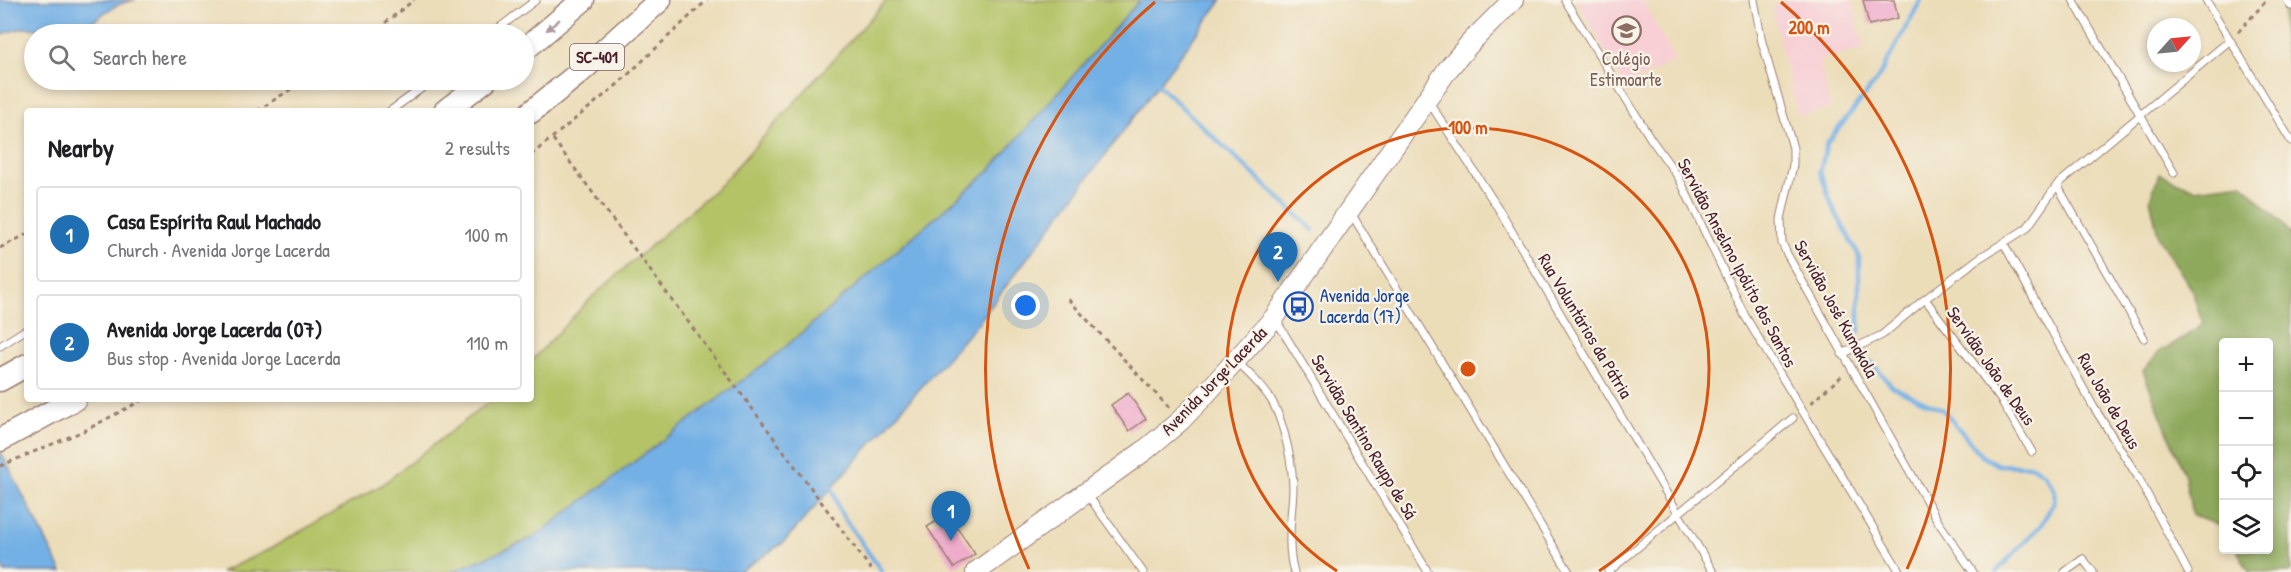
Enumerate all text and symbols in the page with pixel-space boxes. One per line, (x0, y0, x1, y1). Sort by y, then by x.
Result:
school or university icon: Colégio Estimoarte (1610, 14, 1642, 46)
text: 200 m (1789, 15, 1829, 40)
one-way arrow (546, 18, 561, 31)
north arrow (2147, 18, 2201, 72)
search box (24, 24, 534, 90)
icon: search (45, 41, 78, 74)
text: Search here (93, 42, 187, 72)
road number: SC-401 (570, 44, 624, 70)
place label: Colégio Estimoarte (1590, 46, 1662, 92)
text: 100 m (1448, 115, 1488, 140)
text: Nearby (48, 130, 114, 165)
text: 2 results (445, 134, 510, 161)
street label: Servidão Anselmo Ipólito dos Santos (1672, 154, 1803, 372)
text: Casa Espírita Raul Machado (107, 206, 321, 236)
text: 1 (66, 221, 73, 248)
text: 100 m (465, 221, 508, 248)
pin: 2 (1258, 232, 1298, 282)
street label: Servidão José Kumakola (1788, 235, 1885, 382)
text: Church · Avenida Jorge Lacerda (107, 236, 330, 263)
street label: Rua Voluntários da Pátria (1532, 249, 1639, 403)
place label: Avenida Jorge Lacerda (17) (1320, 283, 1410, 329)
bus stop icon: Avenida Jorge Lacerda (17) (1283, 290, 1315, 322)
your location (1011, 291, 1040, 320)
street label: Servidão João de Deus (1941, 301, 2042, 430)
text: Avenida Jorge Lacerda (07) (107, 314, 322, 344)
street label: Avenida Jorge Lacerda (1155, 321, 1272, 441)
text: 2 (65, 329, 74, 356)
text: 110 m (466, 329, 508, 356)
map controls (2219, 338, 2273, 554)
button: + (2219, 338, 2273, 392)
text: Bus stop · Avenida Jorge Lacerda (107, 344, 340, 371)
street label: Rua João de Deus (2072, 348, 2147, 453)
street label: Servidão Santino Raupp de Sá (1305, 350, 1424, 524)
centre of rings (1458, 359, 1478, 379)
button: − (2219, 392, 2273, 446)
button: locate (2219, 446, 2273, 500)
pin: 1 (932, 492, 970, 541)
button: layers (2219, 500, 2273, 554)

